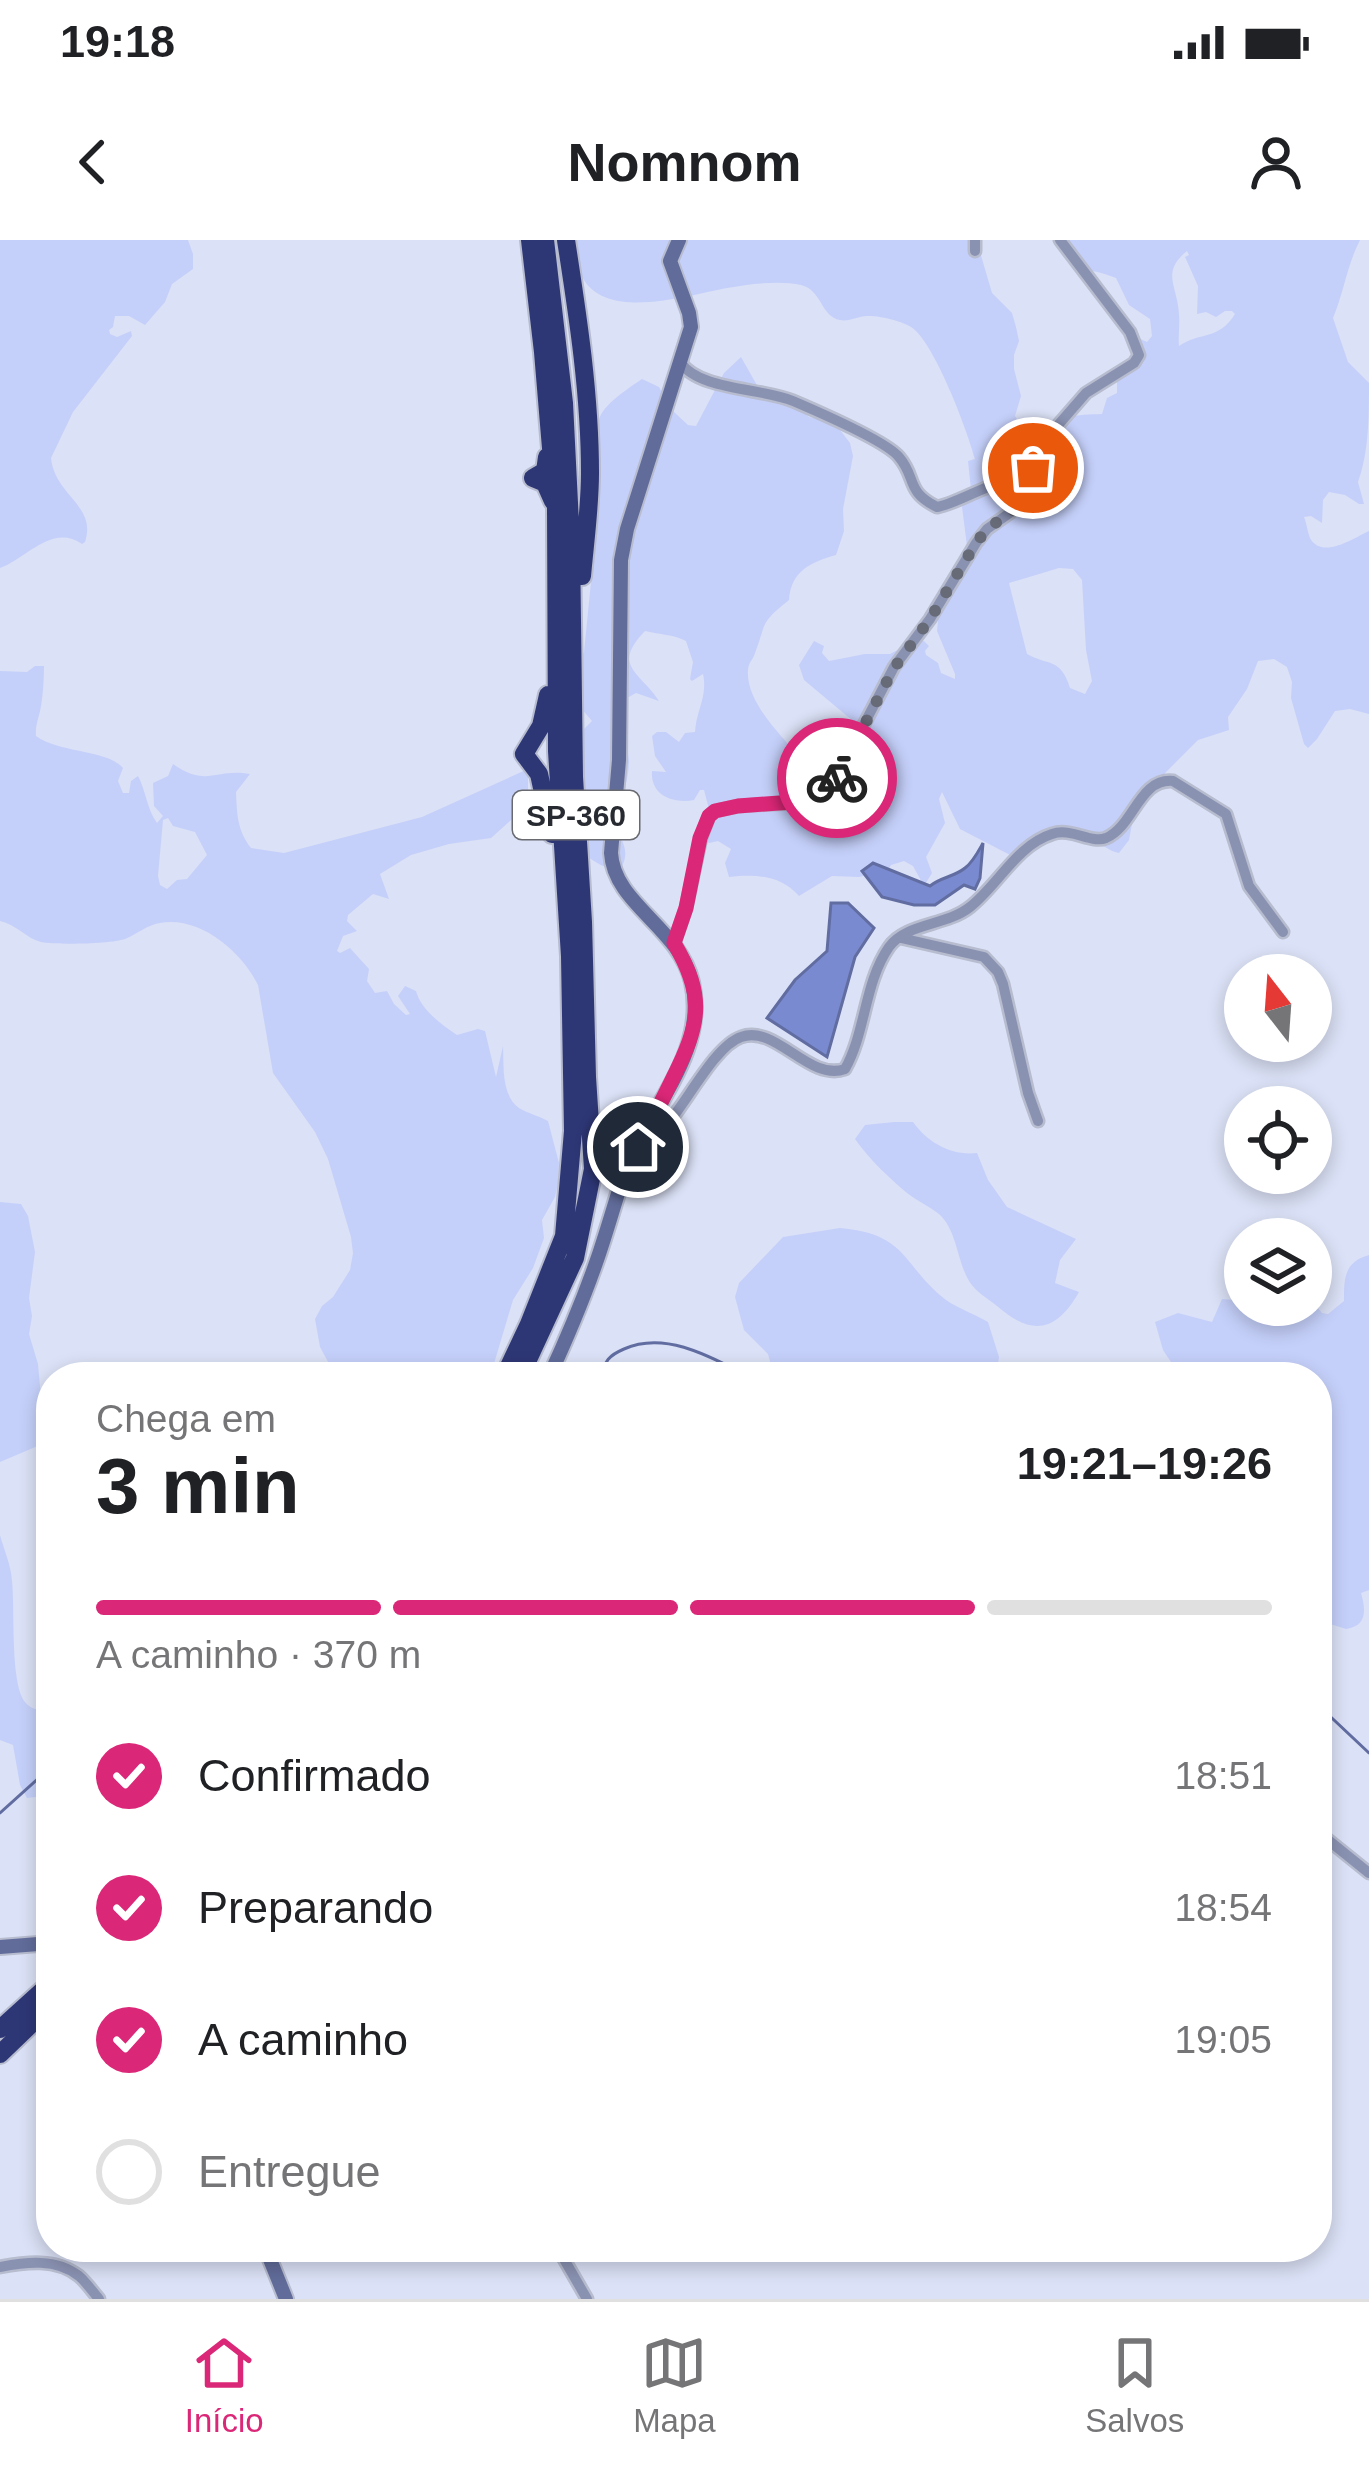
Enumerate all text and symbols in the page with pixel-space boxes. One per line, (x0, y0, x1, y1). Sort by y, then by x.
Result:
text: 19:18 (60, 16, 175, 67)
icon: back (60, 129, 126, 195)
icon: person (1243, 129, 1309, 195)
text: Nomnom (568, 132, 801, 192)
pin (982, 417, 1084, 519)
icon: bag (1000, 435, 1066, 501)
courier (777, 718, 897, 838)
icon: bike (804, 745, 870, 811)
road number: SP-360 (513, 791, 639, 839)
north arrow (1224, 954, 1332, 1062)
map controls (1224, 954, 1332, 1326)
button: locate (1224, 1086, 1332, 1194)
pin (587, 1096, 689, 1198)
icon: home (605, 1114, 671, 1180)
button: layers (1224, 1218, 1332, 1326)
text: Chega em (96, 1397, 276, 1440)
text: 19:21–19:26 (1017, 1438, 1272, 1489)
text: 3 min (96, 1442, 300, 1530)
text: A caminho · 370 m (96, 1633, 421, 1676)
icon: check (96, 1743, 162, 1809)
text: Confirmado (198, 1750, 431, 1801)
text: 18:51 (1174, 1754, 1272, 1797)
icon: check (96, 1875, 162, 1941)
text: Preparando (198, 1882, 433, 1933)
text: 18:54 (1174, 1886, 1272, 1929)
icon: check (96, 2007, 162, 2073)
text: A caminho (198, 2014, 408, 2065)
text: 19:05 (1174, 2018, 1272, 2061)
text: Entregue (198, 2146, 381, 2197)
tab: Início (185, 2330, 264, 2440)
tab: Mapa (633, 2330, 716, 2440)
tab: Salvos (1085, 2330, 1184, 2440)

